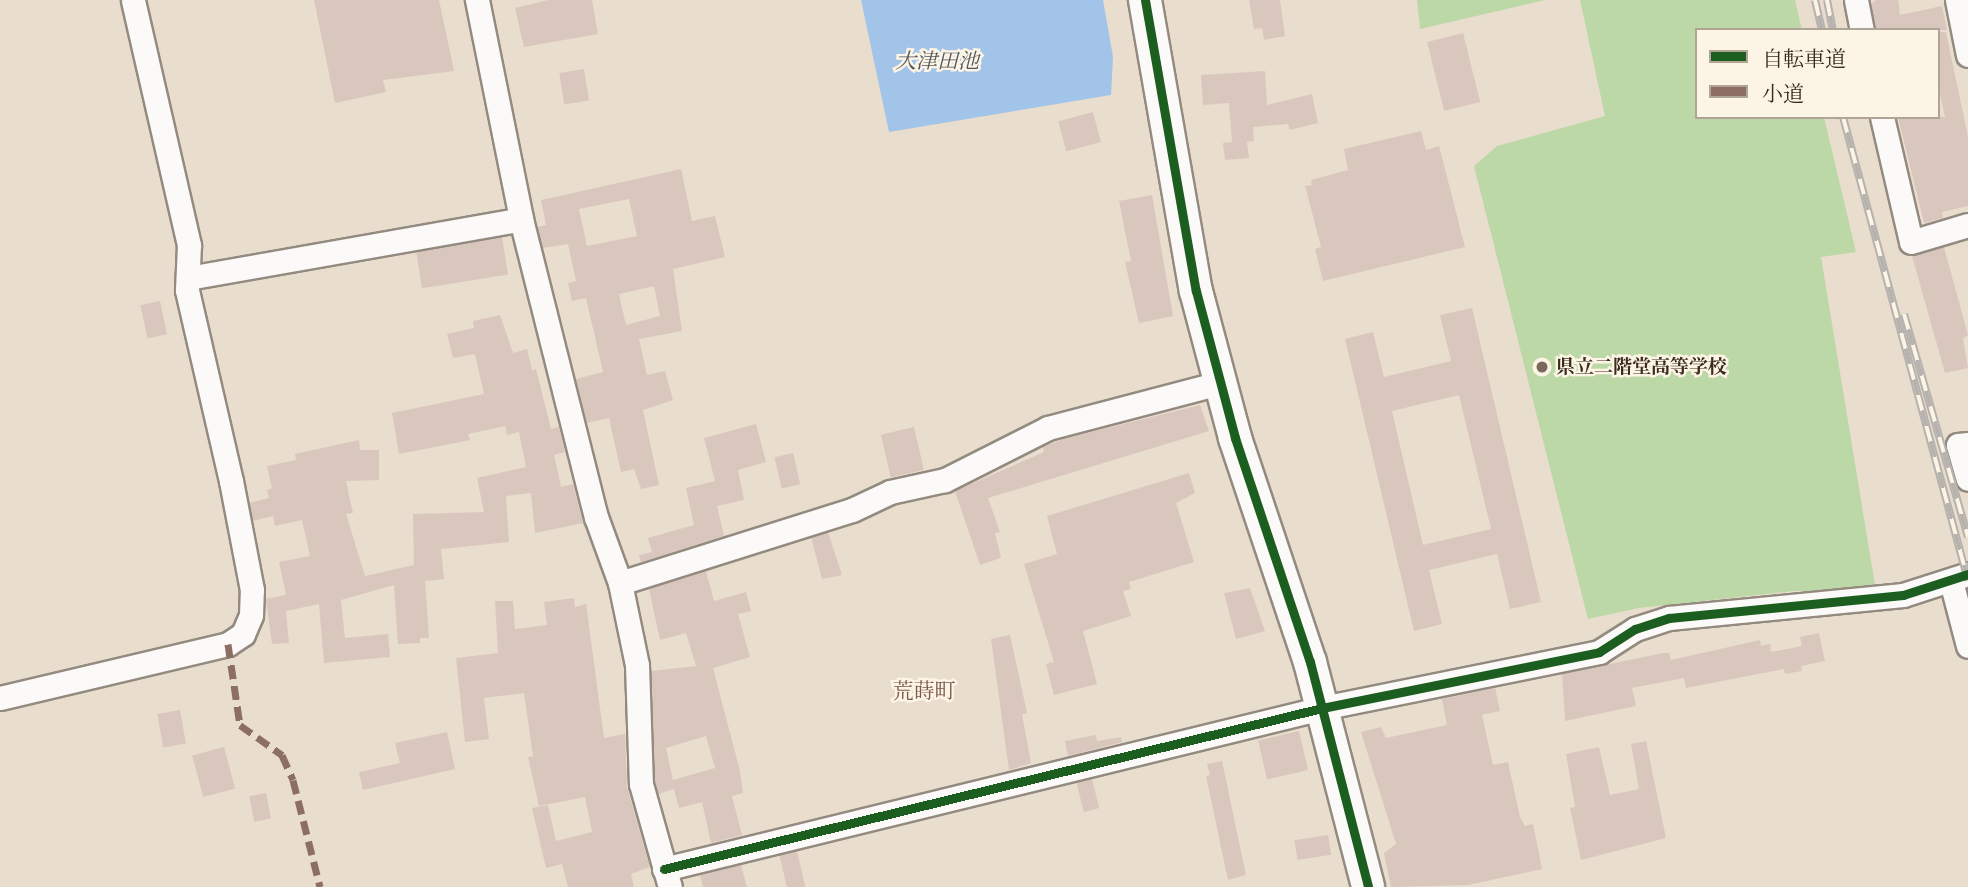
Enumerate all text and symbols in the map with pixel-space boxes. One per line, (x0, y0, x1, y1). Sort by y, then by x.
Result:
legend (1695, 28, 1940, 119)
text: 自転車道 (1762, 46, 1846, 72)
water label: 大津田池 (895, 48, 979, 74)
text: 小道 (1762, 81, 1804, 107)
place label: 県立二階堂高等学校 (1556, 356, 1727, 378)
marker: 県立二階堂高等学校 (1534, 359, 1550, 375)
district label: 荒蒔町 (893, 678, 955, 704)

